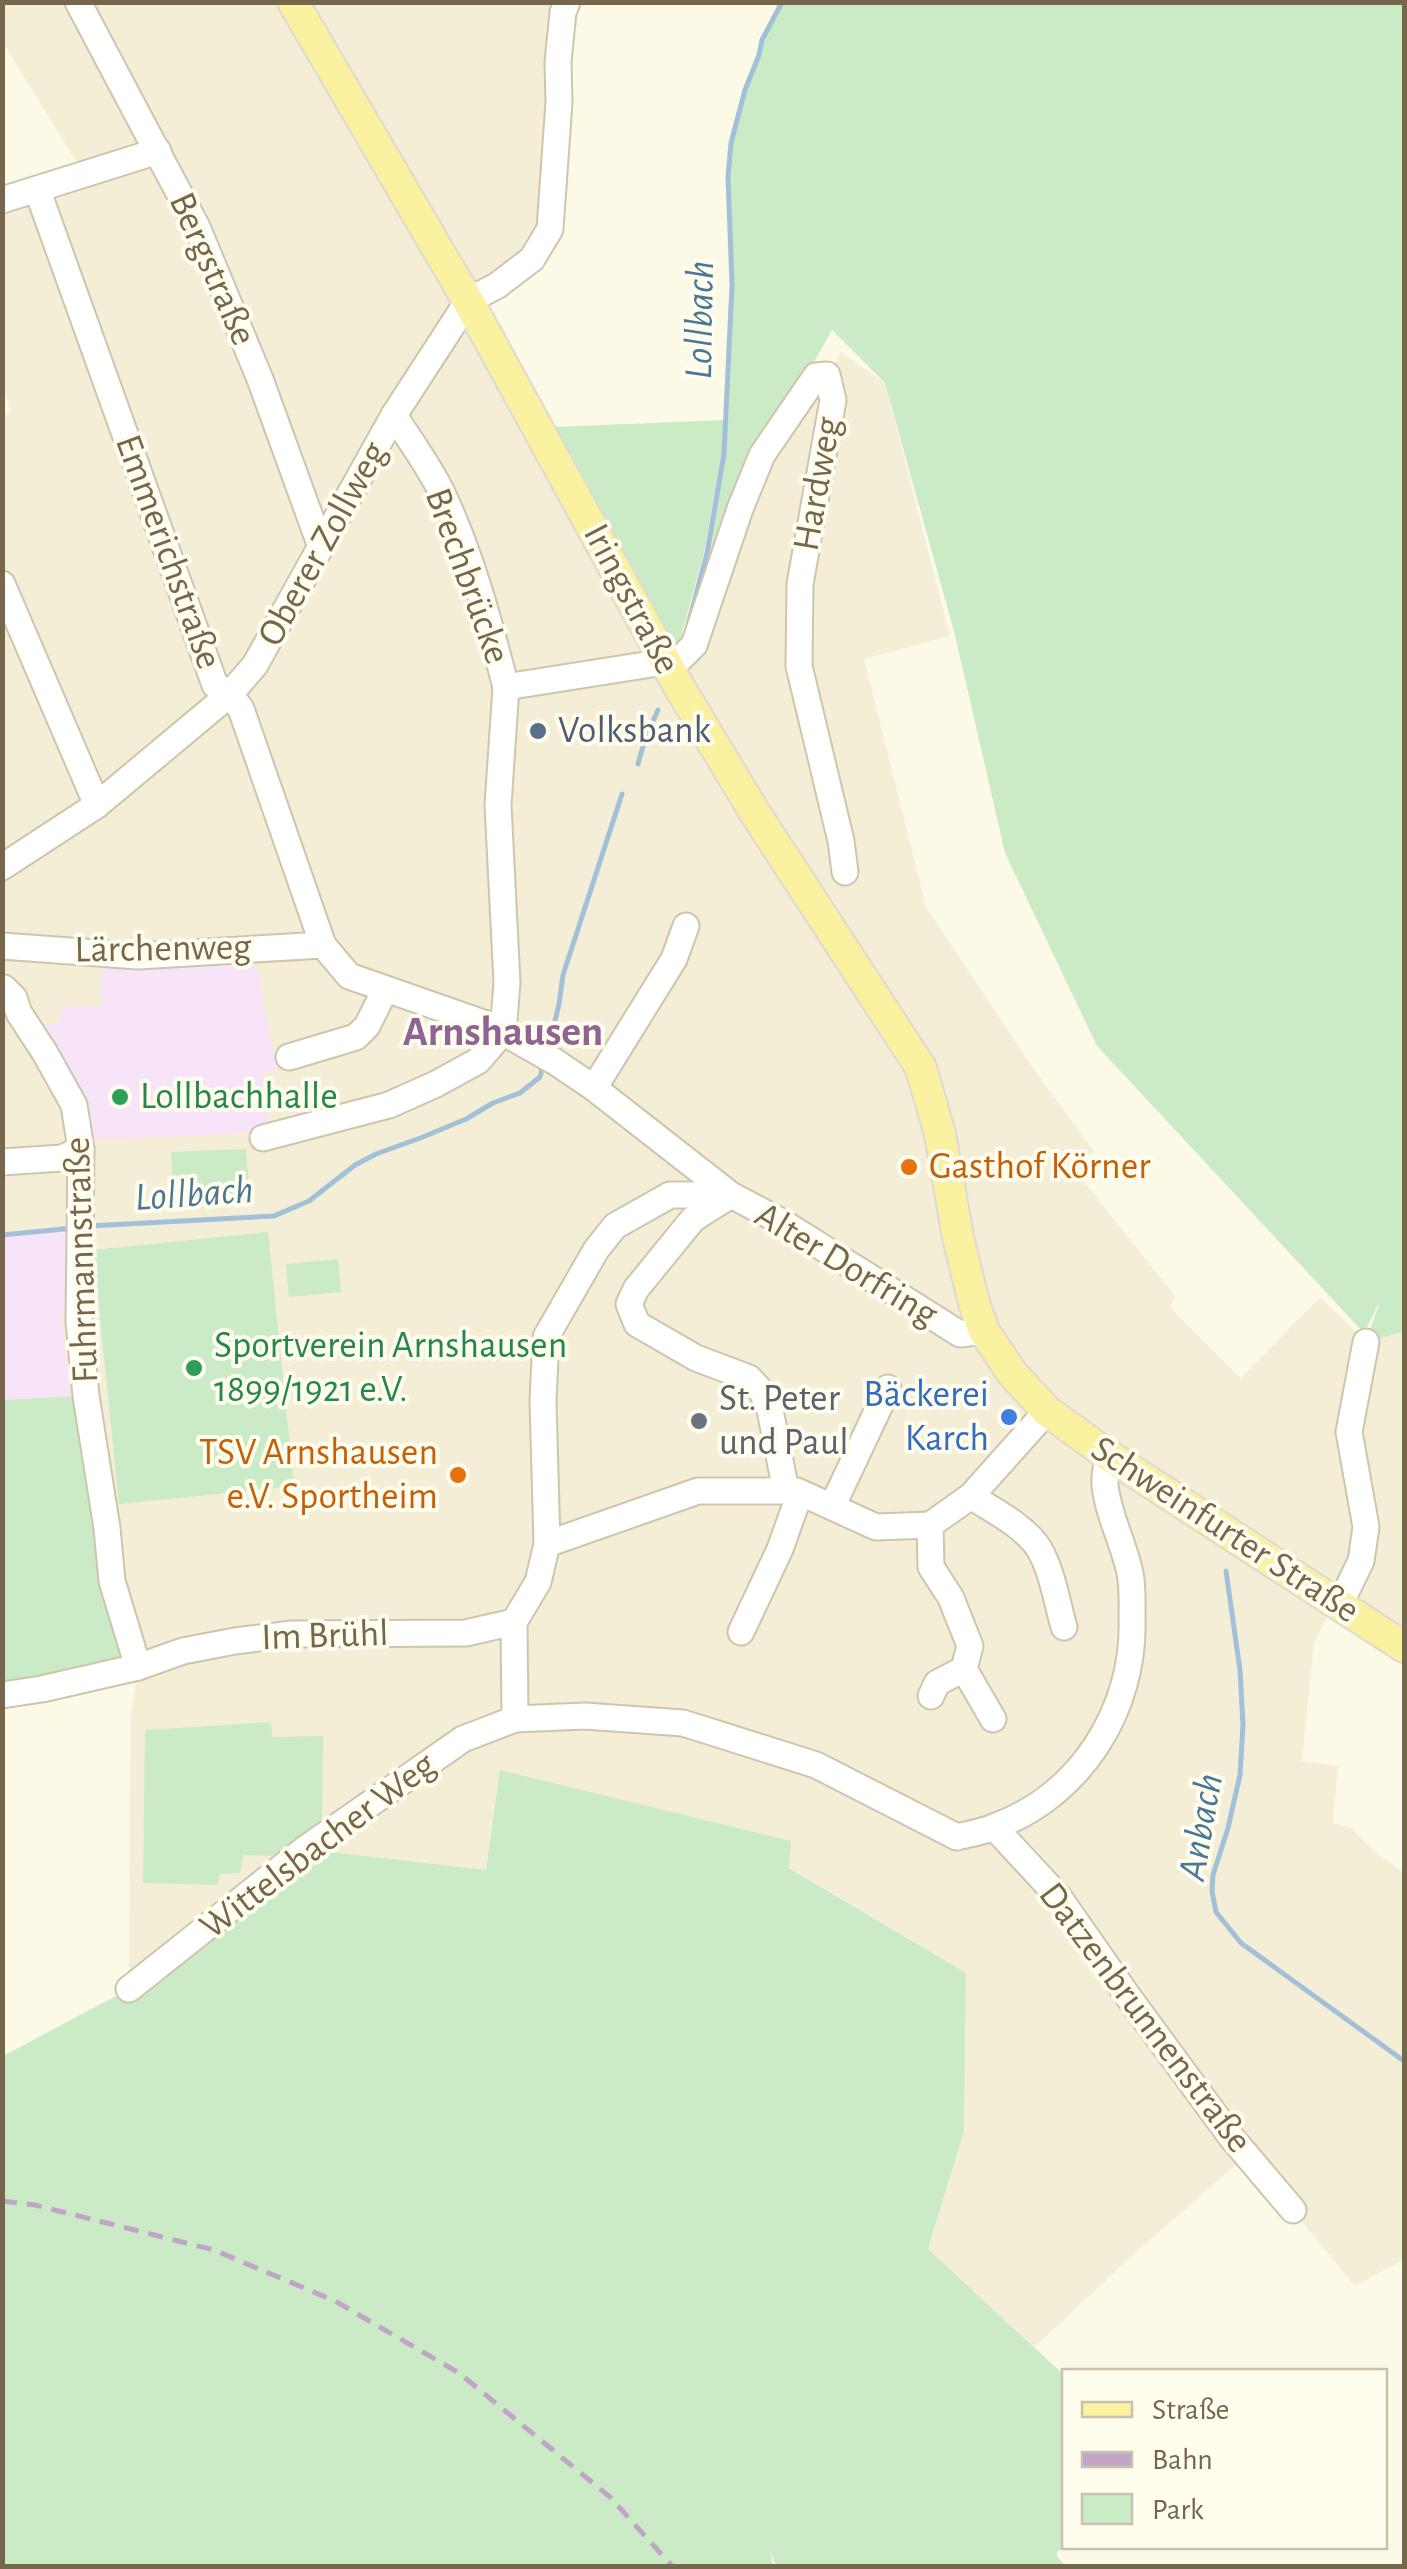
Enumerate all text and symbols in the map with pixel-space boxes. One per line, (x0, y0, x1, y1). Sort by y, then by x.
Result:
street label: Bergstraße (162, 187, 262, 351)
water label: Lollbach (679, 260, 721, 380)
street label: Hardweg (788, 414, 849, 554)
street label: Emmerichstraße (108, 430, 228, 674)
street label: Oberer Zollweg (251, 435, 395, 652)
street label: Brechbrücke (418, 483, 516, 669)
street label: Iringstraße (576, 518, 686, 680)
place label: Volksbank (558, 712, 712, 750)
marker: Volksbank (527, 720, 549, 742)
street label: Lärchenweg (74, 928, 252, 970)
district label: Arnshausen (403, 1011, 603, 1053)
place label: Lollbachhalle (140, 1078, 338, 1116)
marker: Lollbachhalle (109, 1086, 131, 1108)
street label: Fuhrmannstraße (59, 1136, 105, 1384)
place label: Gasthof Körner (929, 1148, 1151, 1186)
marker: Gasthof Körner (898, 1156, 920, 1178)
water label: Lollbach (133, 1170, 255, 1218)
street label: Alter Dorfring (748, 1196, 944, 1334)
place label: Sportverein Arnshausen 1899/1921 e.V. (214, 1327, 567, 1409)
marker: Sportverein Arnshausen 1899/1921 e.V. (183, 1357, 205, 1379)
place label: Bäckerei Karch (863, 1376, 989, 1458)
place label: St. Peter und Paul (719, 1380, 849, 1462)
marker: Bäckerei Karch (998, 1406, 1020, 1428)
marker: St. Peter und Paul (688, 1410, 710, 1432)
street label: Schweinfurter Straße (1084, 1430, 1366, 1630)
place label: TSV Arnshausen e.V. Sportheim (199, 1434, 438, 1516)
marker: TSV Arnshausen e.V. Sportheim (447, 1464, 469, 1486)
street label: Im Brühl (261, 1615, 389, 1657)
street label: Wittelsbacher Weg (193, 1745, 443, 1946)
water label: Anbach (1172, 1770, 1230, 1885)
street label: Datzenbrunnenstraße (1031, 1876, 1259, 2160)
legend (1062, 2369, 1387, 2549)
text: Straße (1152, 2395, 1229, 2425)
text: Bahn (1152, 2445, 1213, 2475)
text: Park (1152, 2495, 1204, 2525)

